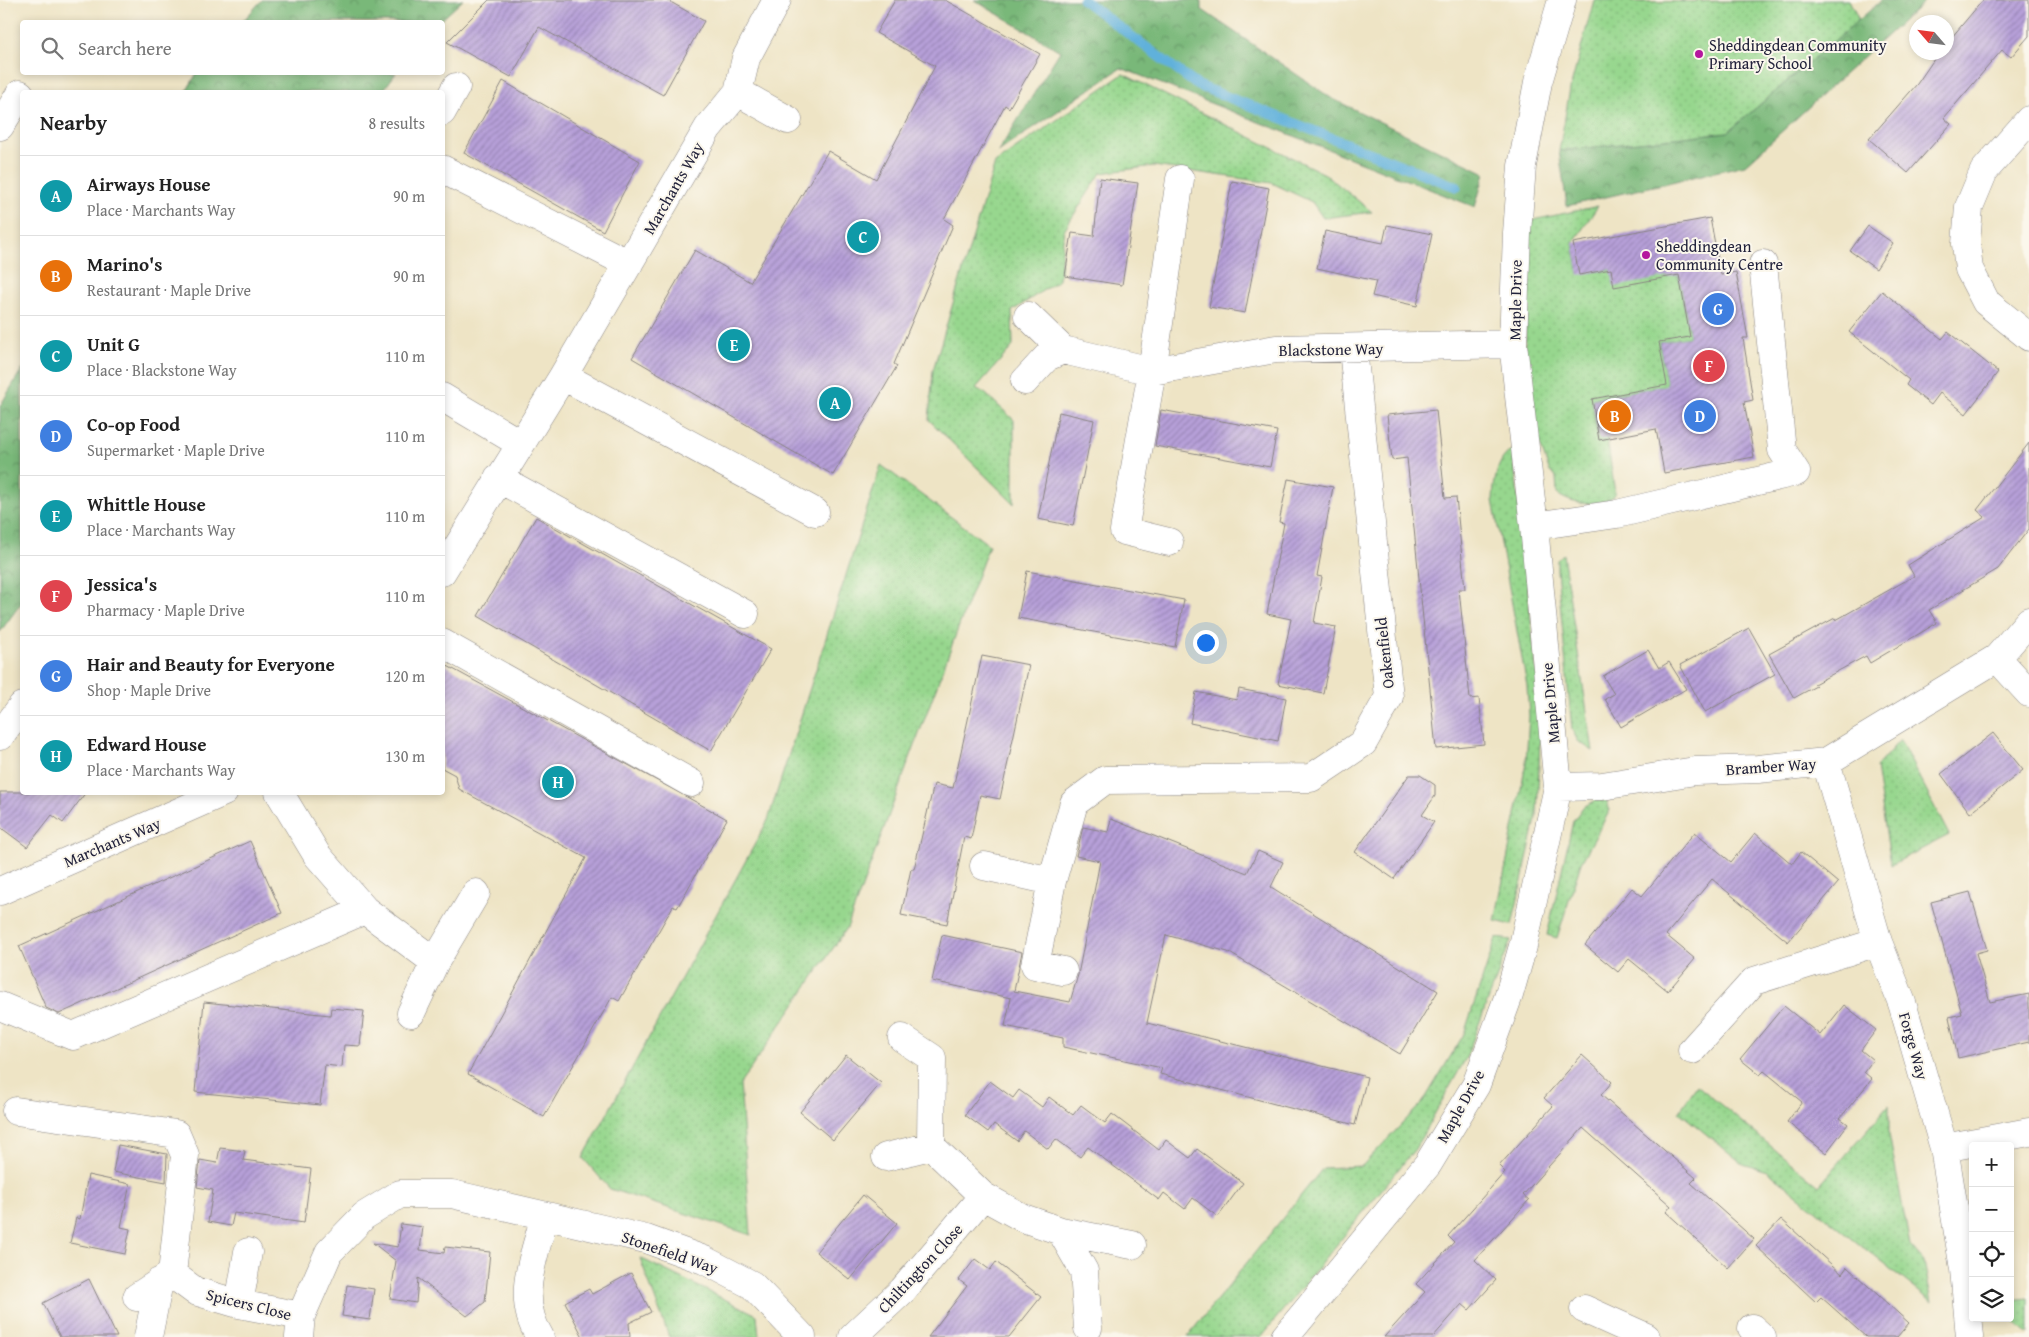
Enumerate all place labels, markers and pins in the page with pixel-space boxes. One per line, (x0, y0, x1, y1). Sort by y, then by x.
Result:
place label: Sheddingdean Community Primary School (1709, 33, 1887, 75)
marker: Sheddingdean Community Primary School (1693, 48, 1705, 60)
pin: C (847, 218, 879, 256)
place label: Sheddingdean Community Centre (1656, 234, 1783, 276)
marker: Sheddingdean Community Centre (1640, 249, 1652, 261)
pin: G (1702, 290, 1734, 328)
pin: E (718, 326, 750, 364)
pin: F (1693, 347, 1725, 385)
pin: A (819, 384, 851, 422)
pin: B (1599, 397, 1631, 435)
pin: D (1684, 397, 1716, 435)
pin: H (542, 763, 574, 801)

